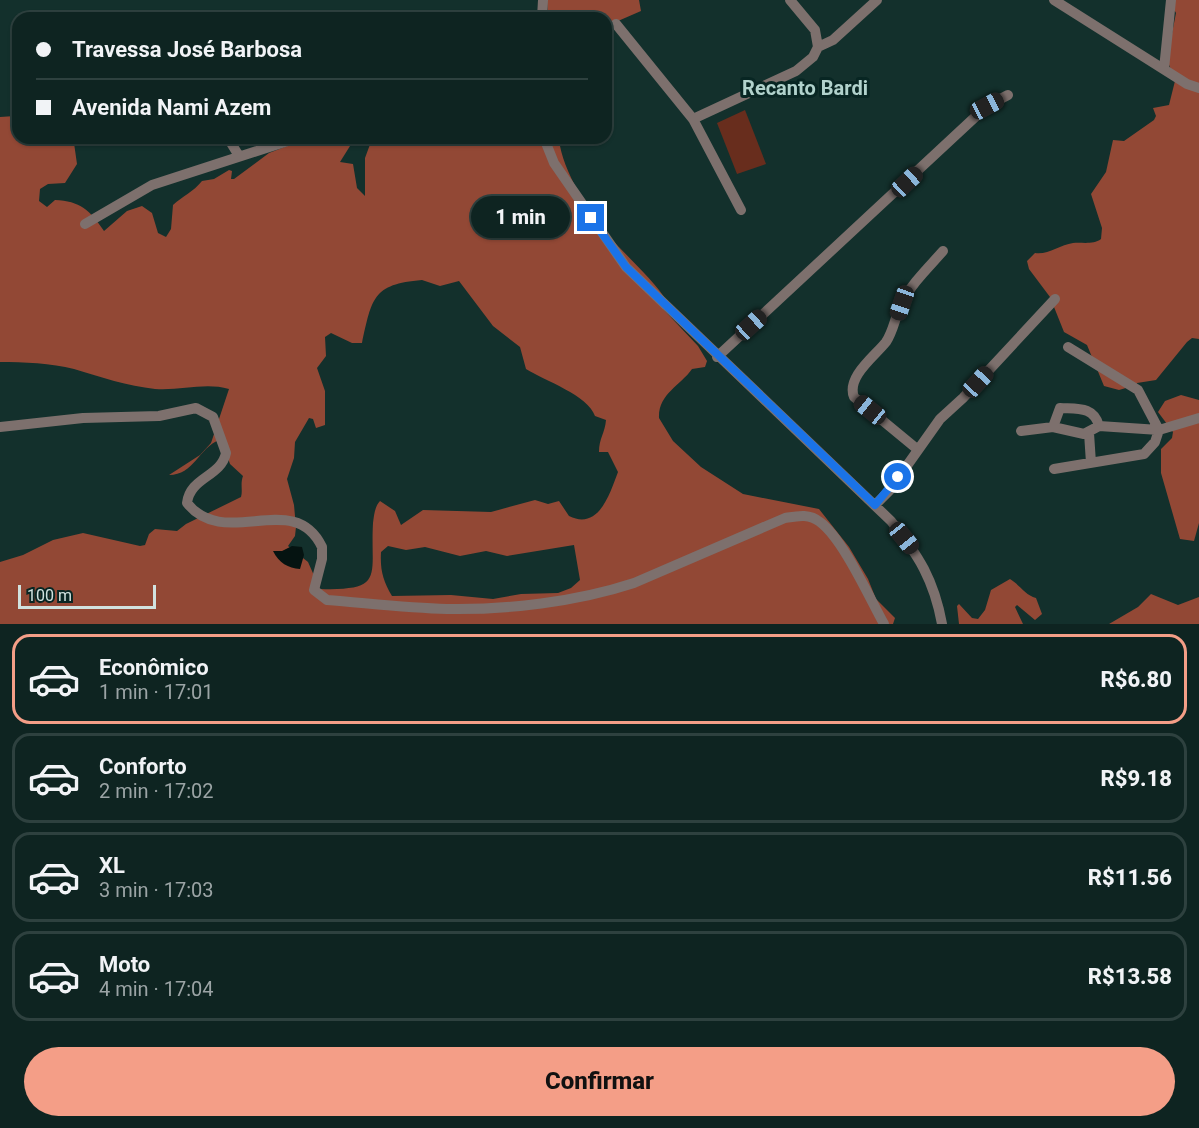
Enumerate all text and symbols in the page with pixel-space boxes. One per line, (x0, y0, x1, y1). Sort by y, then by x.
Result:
text: Travessa José Barbosa (72, 37, 302, 62)
district label: Recanto Bardi (742, 76, 868, 100)
car (967, 90, 1007, 122)
text: Avenida Nami Azem (72, 95, 271, 120)
car (888, 163, 926, 201)
callout: 1 min (471, 197, 570, 239)
route end (577, 204, 604, 231)
text: 1 min (495, 205, 546, 229)
car (888, 283, 916, 323)
car (732, 306, 770, 344)
car (959, 363, 997, 401)
car (850, 392, 890, 428)
route start (884, 463, 911, 490)
car (886, 518, 922, 558)
scale bar (18, 582, 156, 610)
text: 100 m (27, 586, 72, 605)
icon: car (27, 652, 81, 706)
text: Econômico (99, 655, 209, 680)
text: R$6.80 (1101, 667, 1172, 692)
text: 1 min · 17:01 (99, 680, 214, 704)
icon: car (27, 751, 81, 805)
text: Conforto (99, 754, 187, 779)
text: R$9.18 (1101, 766, 1172, 791)
text: 2 min · 17:02 (99, 779, 214, 803)
icon: car (27, 850, 81, 904)
text: XL (99, 853, 125, 878)
text: R$11.56 (1088, 865, 1172, 890)
text: 3 min · 17:03 (99, 878, 214, 902)
icon: car (27, 949, 81, 1003)
text: Moto (99, 952, 150, 977)
text: R$13.58 (1088, 964, 1172, 989)
text: 4 min · 17:04 (99, 977, 214, 1001)
button: Confirmar (24, 1047, 1175, 1116)

